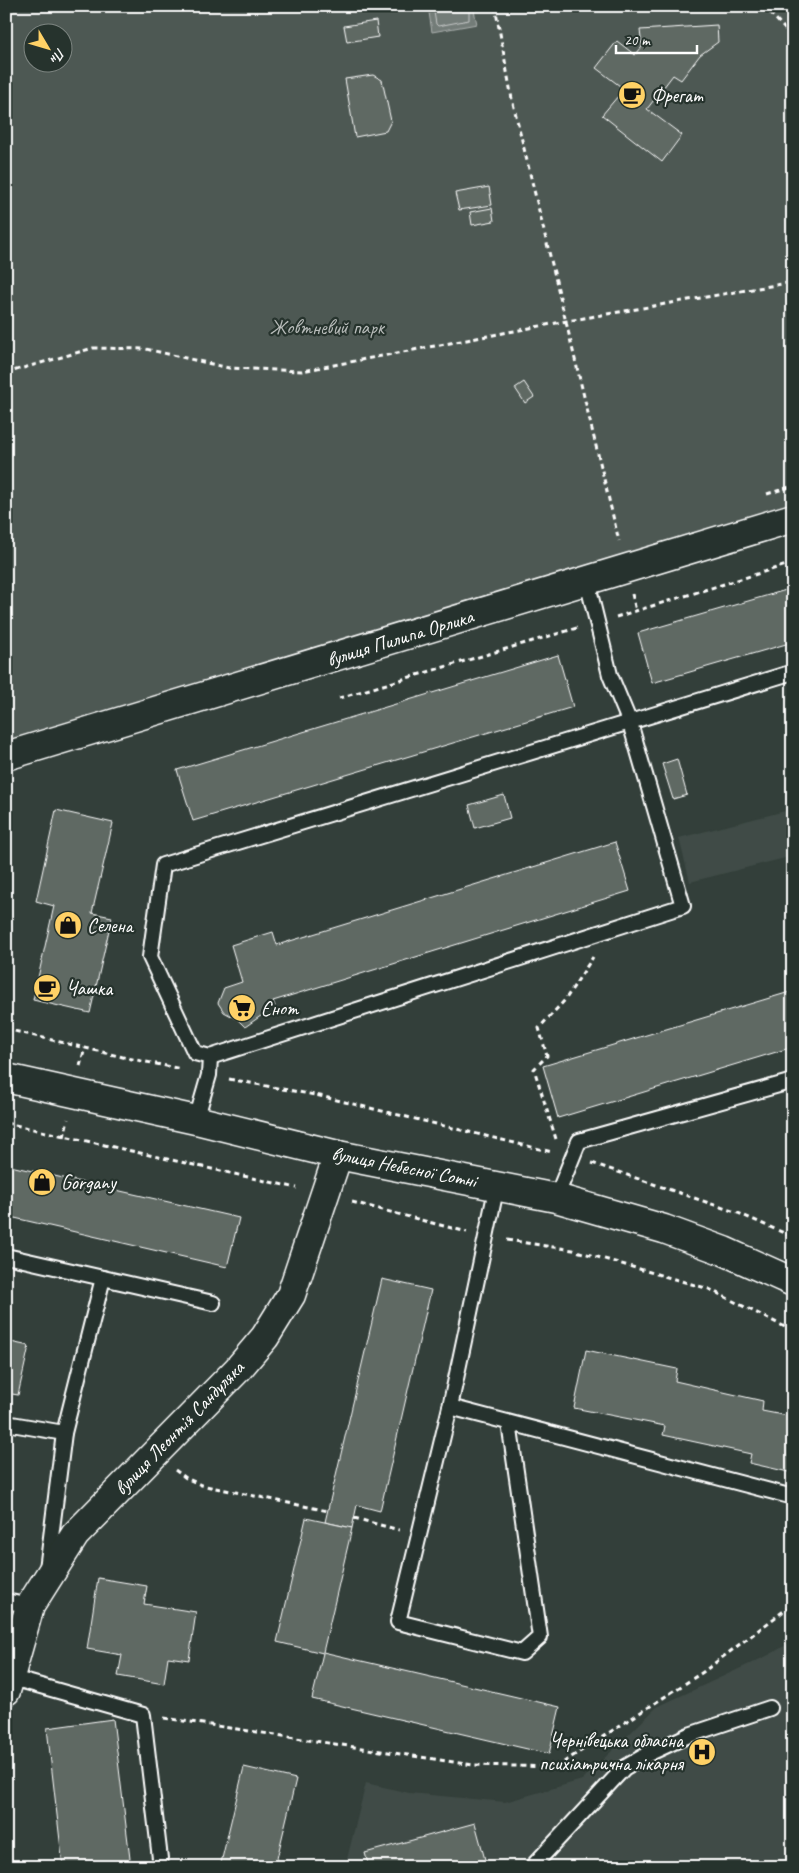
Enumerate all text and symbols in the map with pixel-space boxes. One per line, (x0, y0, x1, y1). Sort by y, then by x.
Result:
north arrow (22, 22, 72, 72)
scale bar (616, 22, 698, 54)
text: 20 m (624, 31, 651, 50)
text: Пн (46, 45, 69, 67)
cafe icon: Фрегат (617, 80, 647, 110)
place label: Фрегат (651, 83, 704, 108)
park label: Жовтневий парк (270, 315, 386, 340)
street label: вулиця Пилипа Орлика (324, 603, 478, 672)
shop icon: Селена (53, 910, 83, 940)
place label: Селена (87, 913, 135, 938)
cafe icon: Чашка (32, 973, 62, 1003)
place label: Чашка (66, 976, 114, 1001)
supermarket icon: Єнот (227, 993, 257, 1023)
place label: Єнот (261, 996, 300, 1021)
street label: вулиця Небесної Сотні (330, 1141, 481, 1194)
shop icon: Gorgany (27, 1167, 57, 1197)
place label: Gorgany (61, 1170, 118, 1195)
street label: вулиця Леонтія Сандуляка (109, 1354, 251, 1500)
place label: Чернівецька обласна психіатрична лікарня (539, 1728, 685, 1776)
hospital icon: Чернівецька обласна психіатрична лікарня (687, 1737, 717, 1767)

